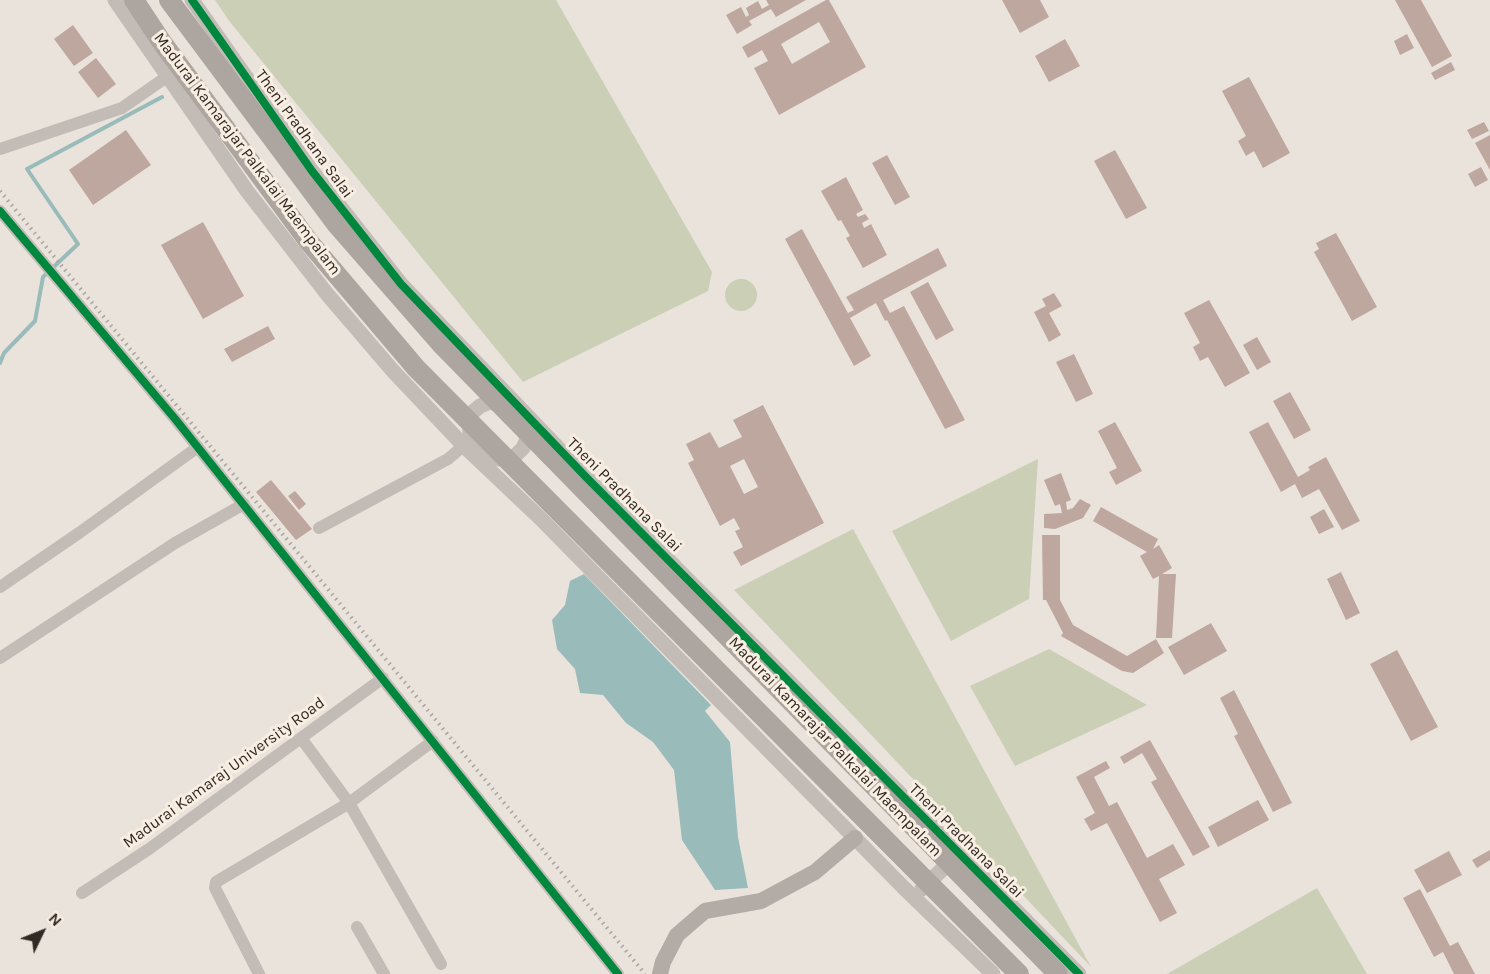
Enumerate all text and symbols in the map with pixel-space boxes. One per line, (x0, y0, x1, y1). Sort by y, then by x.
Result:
street label: Madurai Kamarajar Palkalai Maempalam (149, 29, 345, 279)
street label: Theni Pradhana Salai (251, 66, 357, 202)
street label: Theni Pradhana Salai (563, 434, 685, 556)
street label: Madurai Kamarajar Palkalai Maempalam (724, 633, 946, 861)
street label: Madurai Kamaraj University Road (119, 693, 329, 853)
street label: Theni Pradhana Salai (905, 780, 1027, 902)
north arrow (12, 902, 72, 962)
text: N (45, 909, 66, 930)

